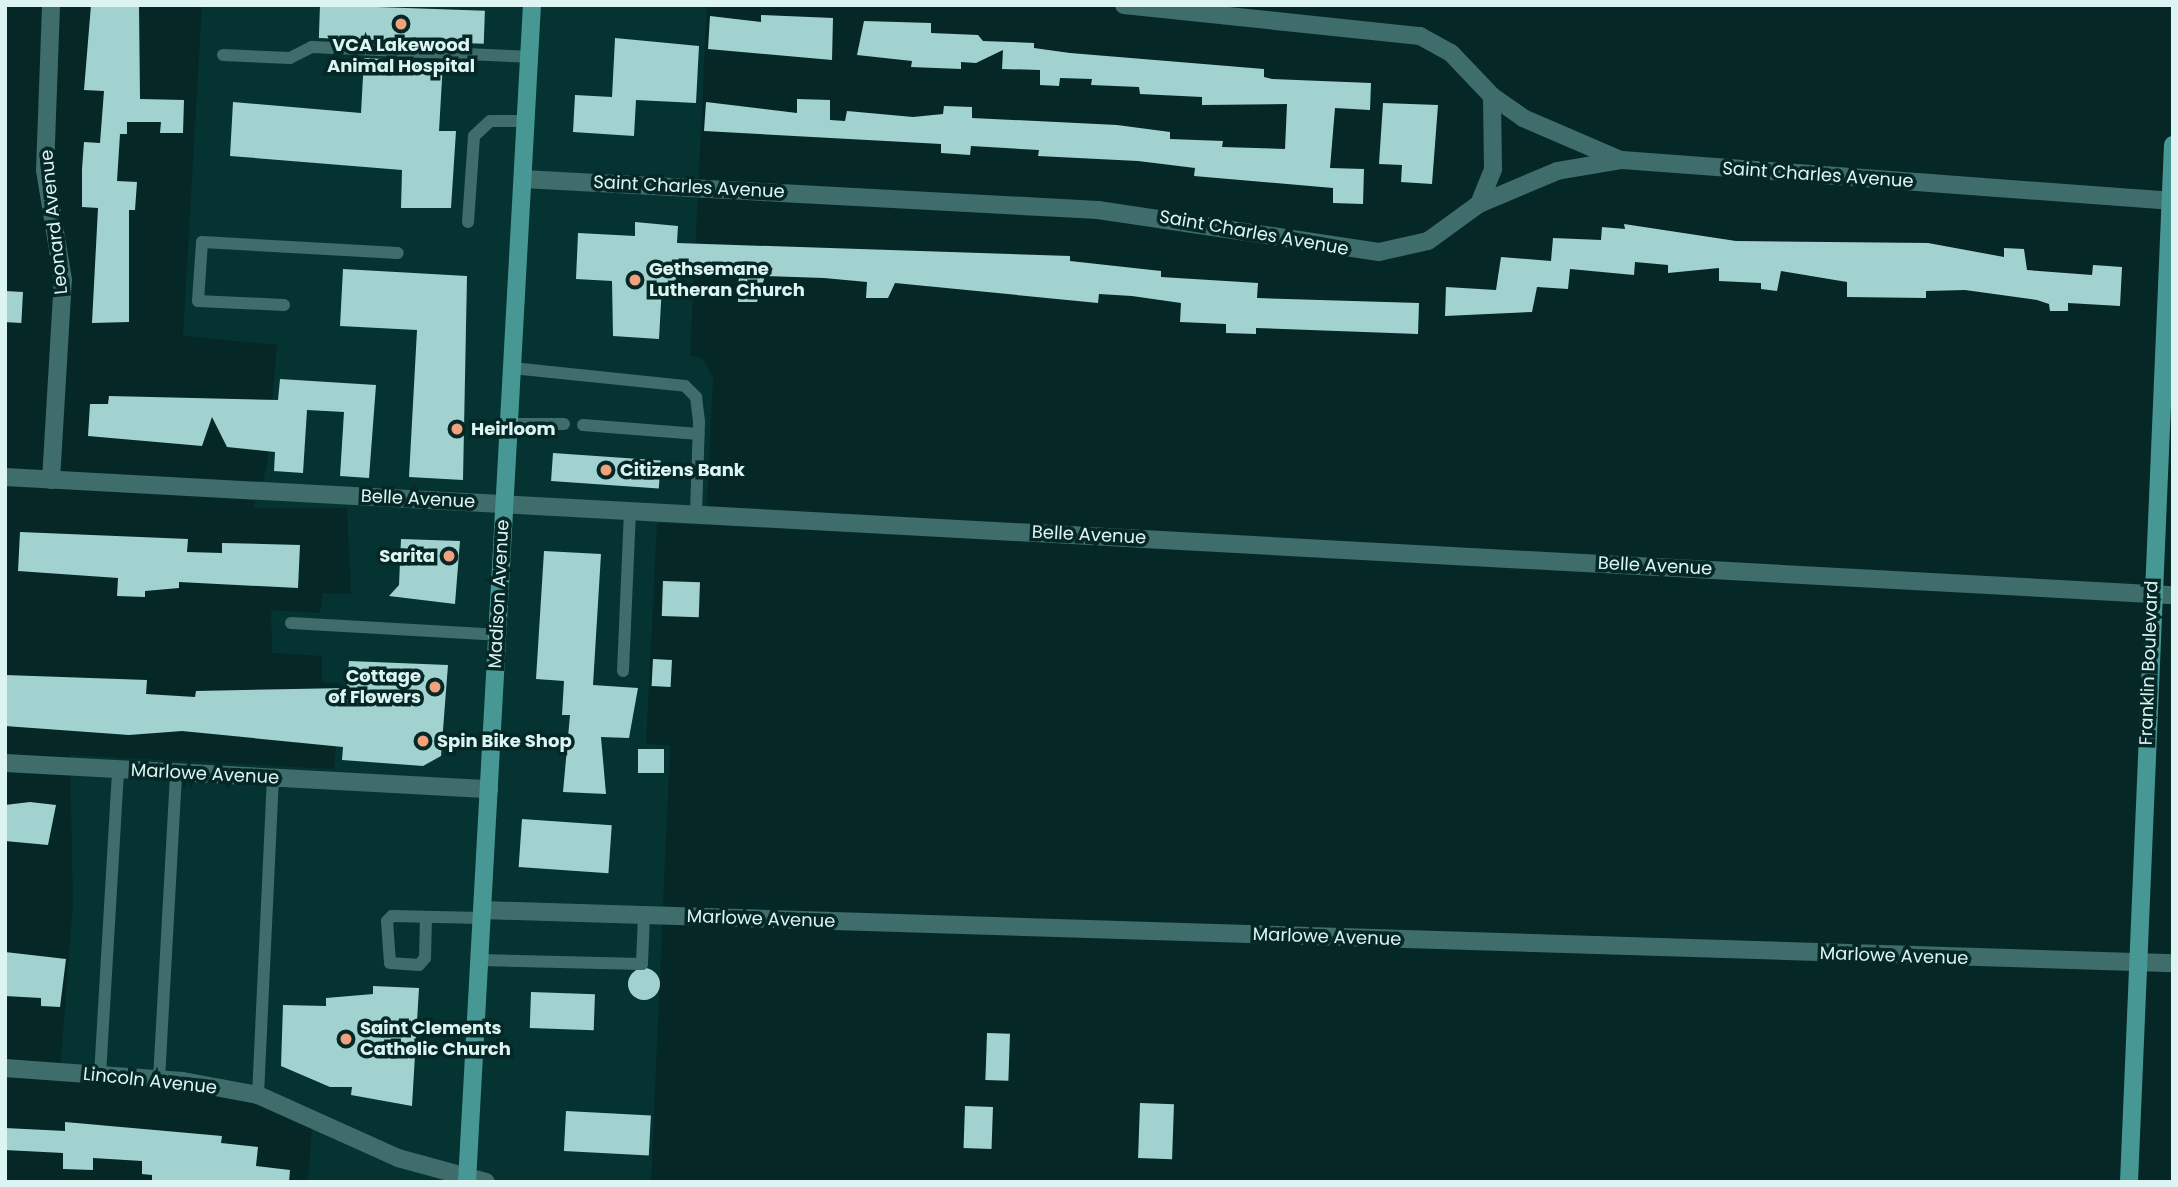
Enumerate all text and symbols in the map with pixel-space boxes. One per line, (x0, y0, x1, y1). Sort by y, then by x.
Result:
marker: VCA Lakewood Animal Hospital (393, 16, 409, 32)
place label: VCA Lakewood Animal Hospital (327, 35, 475, 78)
street label: Leonard Avenue (36, 149, 72, 295)
street label: Saint Charles Avenue (1722, 158, 1914, 192)
street label: Saint Charles Avenue (593, 171, 785, 203)
street label: Saint Charles Avenue (1158, 206, 1350, 260)
place label: Gethsemane Lutheran Church (649, 259, 805, 302)
marker: Gethsemane Lutheran Church (627, 272, 643, 288)
place label: Heirloom (471, 418, 556, 440)
marker: Heirloom (449, 421, 465, 437)
place label: Citizens Bank (620, 459, 745, 481)
marker: Citizens Bank (598, 462, 614, 478)
street label: Belle Avenue (360, 485, 476, 513)
street label: Madison Avenue (484, 519, 514, 669)
street label: Belle Avenue (1031, 521, 1147, 549)
place label: Sarita (379, 545, 435, 567)
marker: Sarita (441, 548, 457, 564)
street label: Belle Avenue (1597, 552, 1713, 580)
street label: Franklin Boulevard (2135, 580, 2163, 746)
place label: Cottage of Flowers (328, 666, 421, 708)
marker: Cottage of Flowers (427, 679, 443, 695)
place label: Spin Bike Shop (437, 730, 572, 752)
marker: Spin Bike Shop (415, 733, 431, 749)
street label: Marlowe Avenue (130, 759, 280, 789)
street label: Marlowe Avenue (686, 906, 836, 932)
street label: Marlowe Avenue (1252, 924, 1402, 950)
street label: Marlowe Avenue (1819, 943, 1969, 969)
place label: Saint Clements Catholic Church (360, 1018, 511, 1060)
marker: Saint Clements Catholic Church (338, 1031, 354, 1047)
street label: Lincoln Avenue (82, 1063, 218, 1099)

